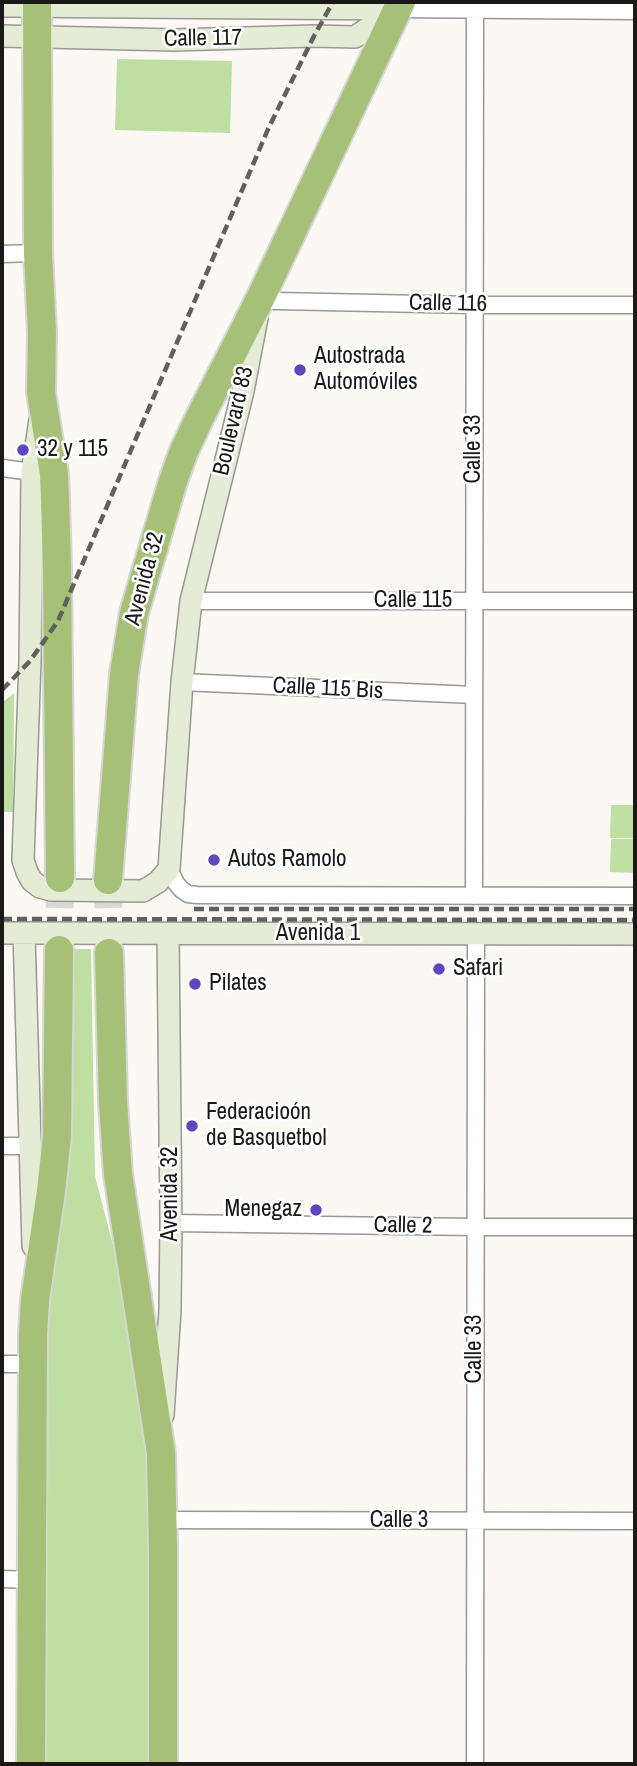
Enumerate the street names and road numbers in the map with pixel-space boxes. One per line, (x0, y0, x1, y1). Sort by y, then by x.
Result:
street label: Calle 117 (164, 25, 242, 53)
street label: Calle 116 (409, 290, 487, 318)
street label: Boulevard 83 (208, 364, 260, 478)
street label: Calle 33 (460, 414, 488, 484)
street label: Avenida 32 (119, 529, 171, 629)
street label: Calle 115 (374, 587, 452, 615)
street label: Calle 115 Bis (272, 672, 384, 706)
street label: Avenida 1 (276, 920, 360, 948)
street label: Avenida 32 (157, 1146, 185, 1242)
street label: Calle 2 (373, 1212, 433, 1240)
street label: Calle 33 (461, 1314, 489, 1384)
street label: Calle 3 (370, 1507, 428, 1535)

